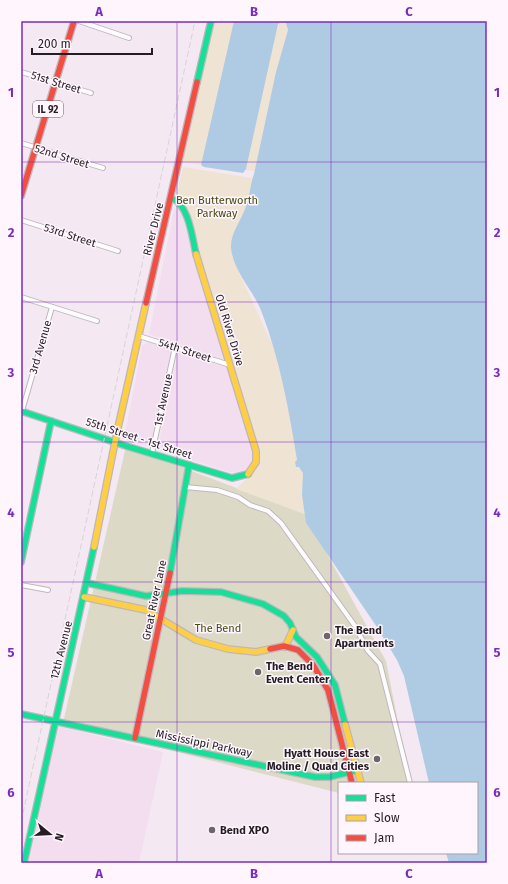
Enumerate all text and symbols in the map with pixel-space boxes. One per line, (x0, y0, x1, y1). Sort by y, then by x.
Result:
text: A (94, 4, 103, 19)
text: B (250, 4, 258, 19)
text: C (405, 4, 413, 19)
scale bar (32, 30, 152, 56)
text: 200 m (38, 37, 71, 51)
street label: 51st Street (29, 69, 82, 96)
text: 1 (8, 85, 14, 100)
text: 1 (494, 85, 500, 100)
road number: IL 92 (33, 101, 63, 117)
street label: 52nd Street (33, 142, 91, 171)
park label: Ben Butterworth Parkway (176, 194, 258, 220)
street label: River Drive (141, 201, 166, 257)
street label: 53rd Street (42, 221, 98, 250)
text: 2 (8, 225, 15, 240)
text: 2 (494, 225, 501, 240)
street label: Old River Drive (212, 293, 247, 368)
street label: 3rd Avenue (27, 319, 54, 376)
street label: 54th Street (157, 336, 213, 365)
text: 3 (7, 365, 15, 380)
text: 3 (493, 365, 501, 380)
street label: 1st Avenue (152, 373, 175, 428)
street label: 55th Street - 1st Street (84, 415, 194, 462)
text: 4 (7, 505, 15, 520)
text: 4 (493, 505, 501, 520)
street label: Great River Lane (140, 559, 169, 641)
street label: 12th Avenue (48, 619, 75, 681)
park label: The Bend (195, 622, 241, 635)
place label: The Bend Apartments (334, 624, 395, 650)
marker: The Bend Apartments (322, 631, 332, 641)
text: 5 (8, 645, 15, 660)
text: 5 (494, 645, 501, 660)
place label: The Bend Event Center (266, 660, 330, 686)
marker: The Bend Event Center (253, 667, 263, 677)
street label: Mississippi Parkway (155, 727, 254, 760)
place label: Hyatt House East Moline / Quad Cities (267, 747, 370, 773)
marker: Hyatt House East Moline / Quad Cities (372, 754, 382, 764)
legend (338, 782, 478, 854)
text: 6 (7, 785, 15, 800)
text: 6 (493, 785, 501, 800)
text: Fast (374, 791, 396, 805)
text: Slow (374, 811, 400, 825)
north arrow (30, 814, 70, 854)
place label: Bend XPO (220, 824, 269, 837)
marker: Bend XPO (207, 825, 217, 835)
text: N (52, 831, 66, 842)
text: Jam (374, 831, 394, 845)
text: A (94, 866, 103, 881)
text: B (250, 866, 258, 881)
text: C (405, 866, 413, 881)

